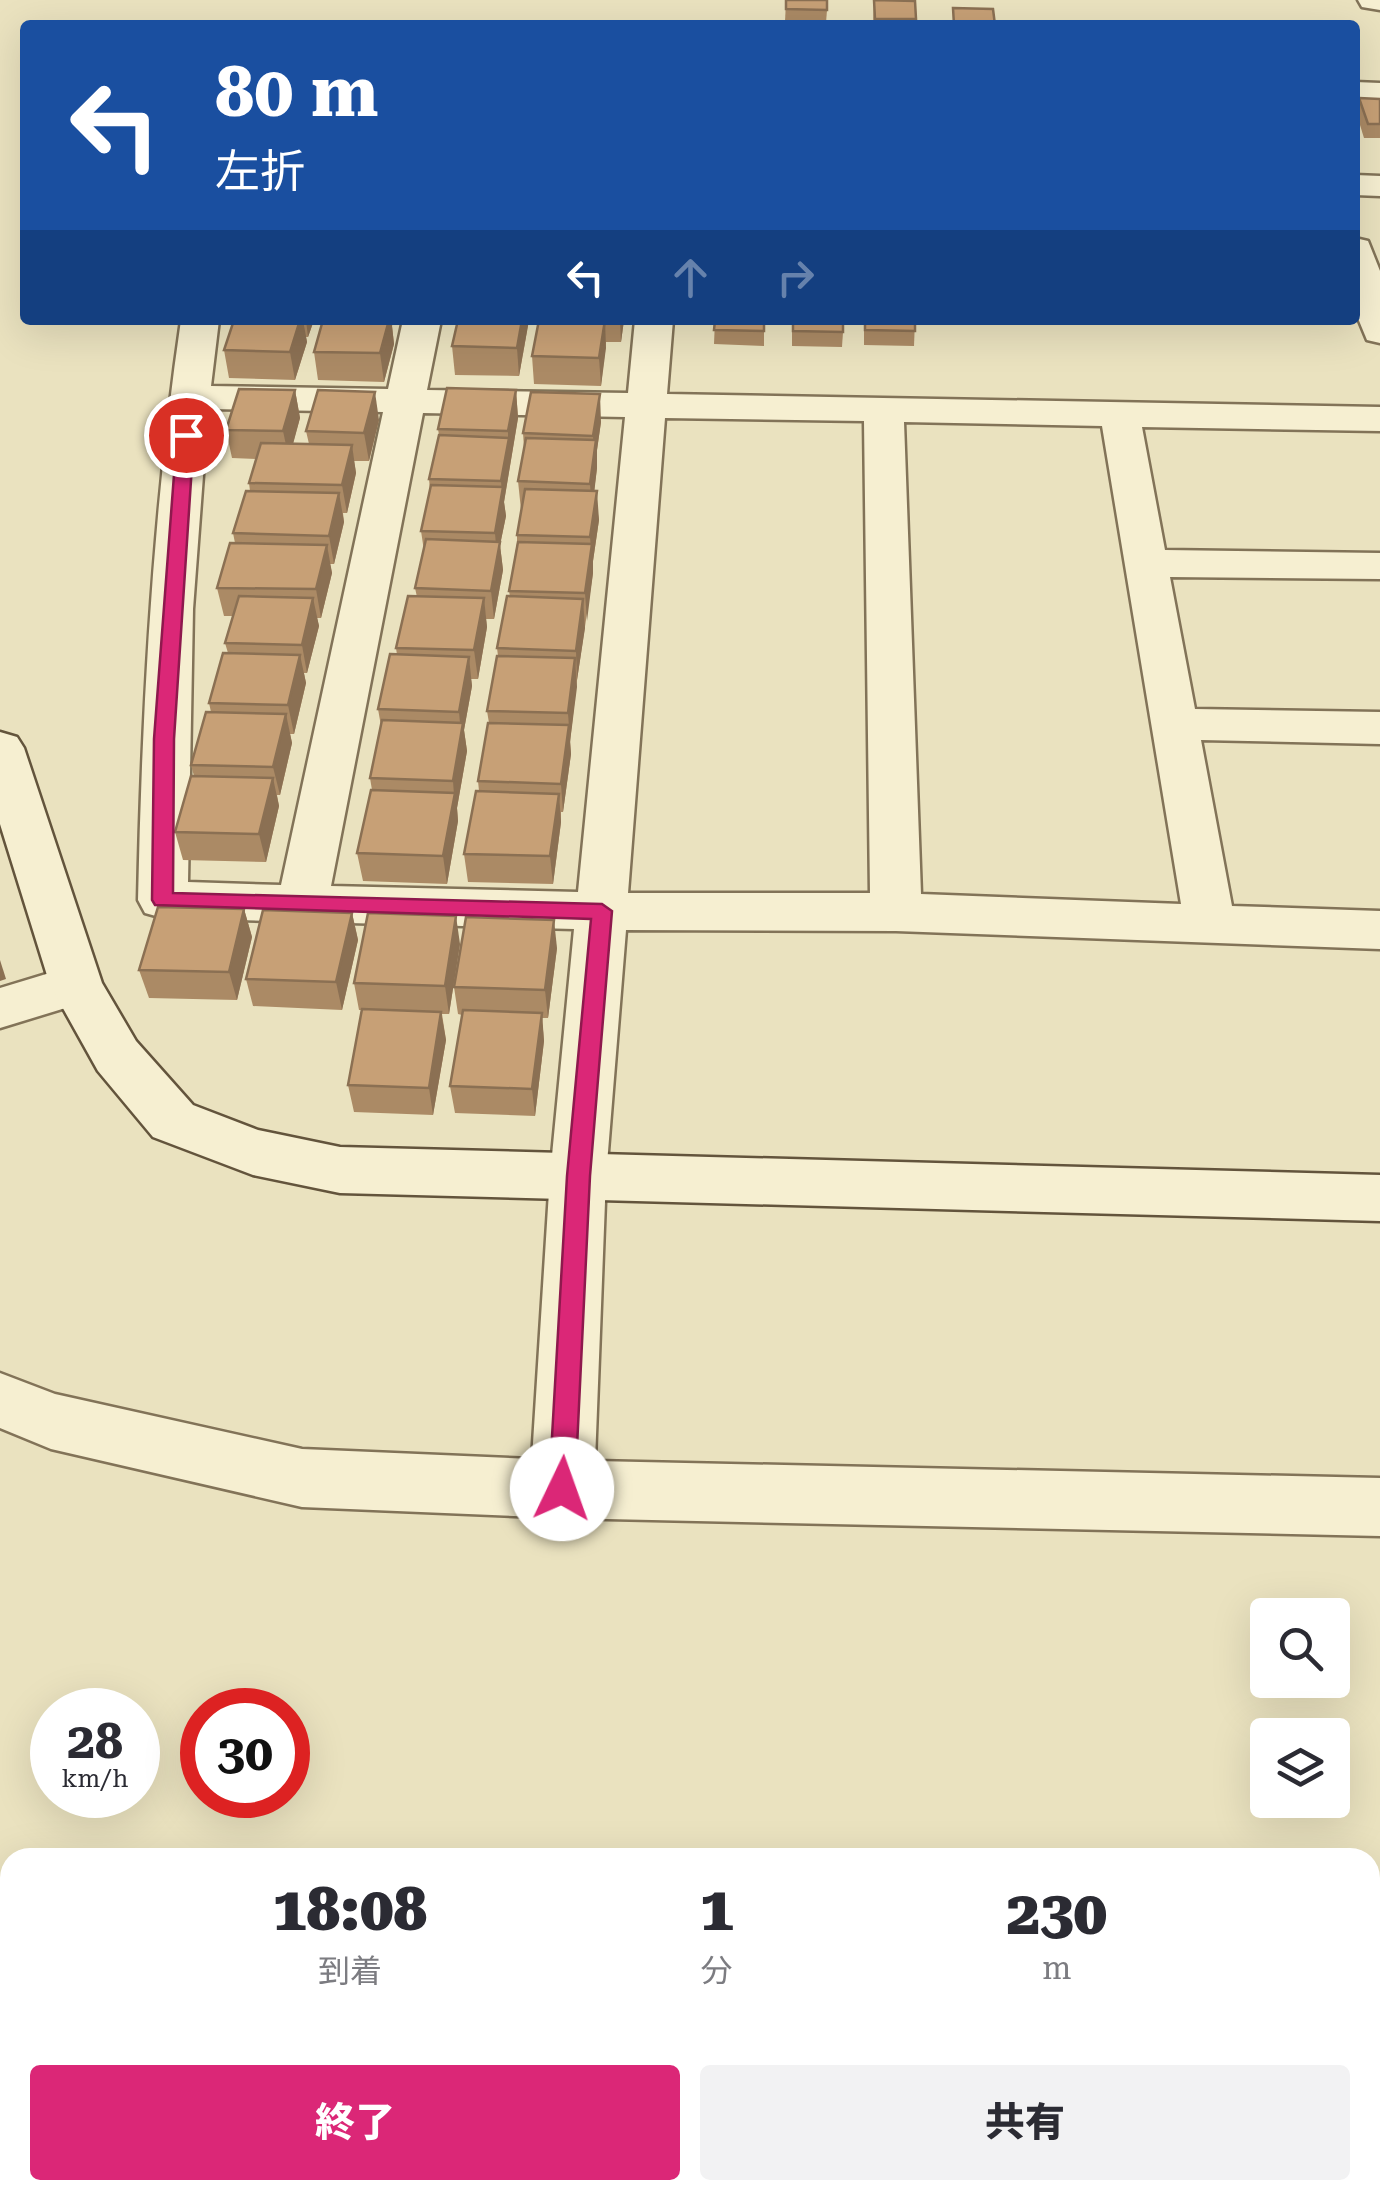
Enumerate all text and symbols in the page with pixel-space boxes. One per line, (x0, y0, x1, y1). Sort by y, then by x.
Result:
text: 80 m (215, 51, 379, 133)
icon: left (50, 60, 180, 190)
text: 左折 (215, 145, 305, 198)
icon: left (558, 250, 613, 305)
icon: ahead (663, 250, 718, 305)
icon: right (768, 250, 823, 305)
pin (144, 393, 229, 478)
icon: arrive (159, 408, 214, 463)
position arrow (510, 1437, 614, 1541)
map controls (1250, 1598, 1350, 1818)
button: search (1250, 1598, 1350, 1698)
speed limit sign: 30 (180, 1688, 310, 1818)
text: 28 (67, 1712, 123, 1770)
button: layers (1250, 1718, 1350, 1818)
text: km/h (62, 1764, 128, 1793)
text: 18:08 (273, 1874, 427, 1945)
text: 1 (700, 1874, 734, 1945)
text: 230 (1006, 1878, 1107, 1949)
text: m (1042, 1949, 1071, 1987)
text: 到着 (318, 1952, 382, 1990)
text: 分 (701, 1952, 733, 1990)
button: 終了 (30, 2065, 680, 2180)
button: 共有 (700, 2065, 1350, 2180)

